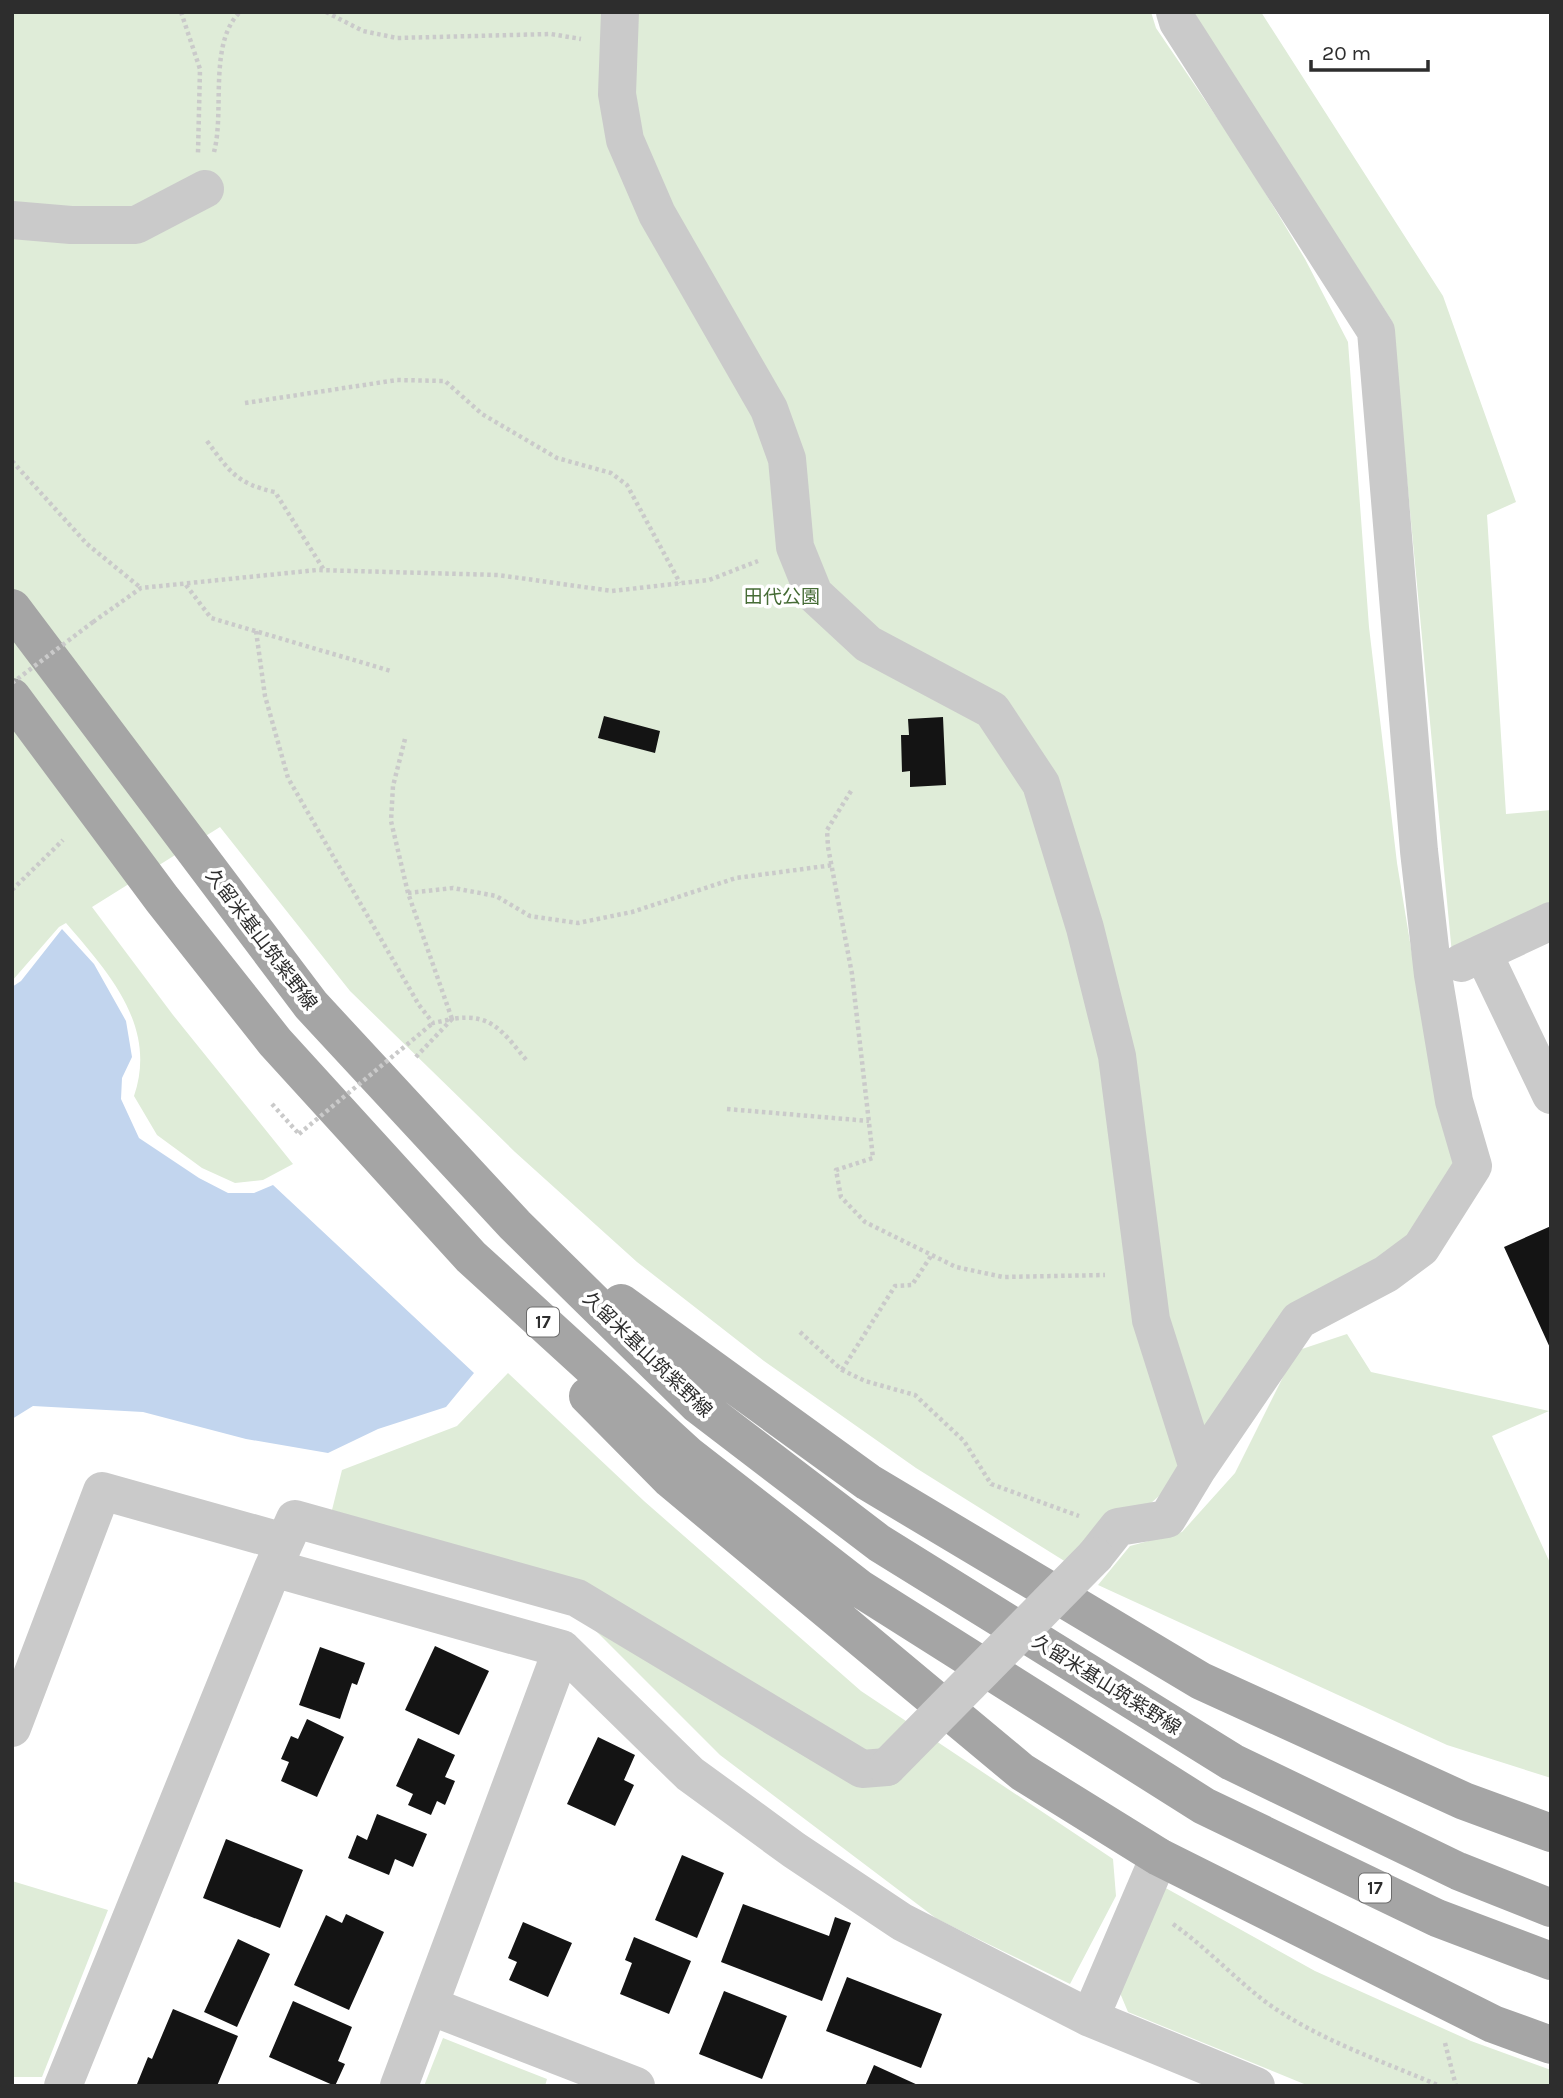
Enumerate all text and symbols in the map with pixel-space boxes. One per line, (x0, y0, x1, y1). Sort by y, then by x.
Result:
scale bar (1311, 28, 1428, 72)
text: 20 m (1322, 41, 1371, 65)
park label: 田代公園 (744, 586, 820, 608)
street label: 久留米基山筑紫野線 (201, 865, 321, 1015)
street label: 久留米基山筑紫野線 (578, 1287, 716, 1422)
road number: 17 (527, 1308, 559, 1336)
street label: 久留米基山筑紫野線 (1028, 1630, 1185, 1739)
road number: 17 (1359, 1874, 1391, 1902)

